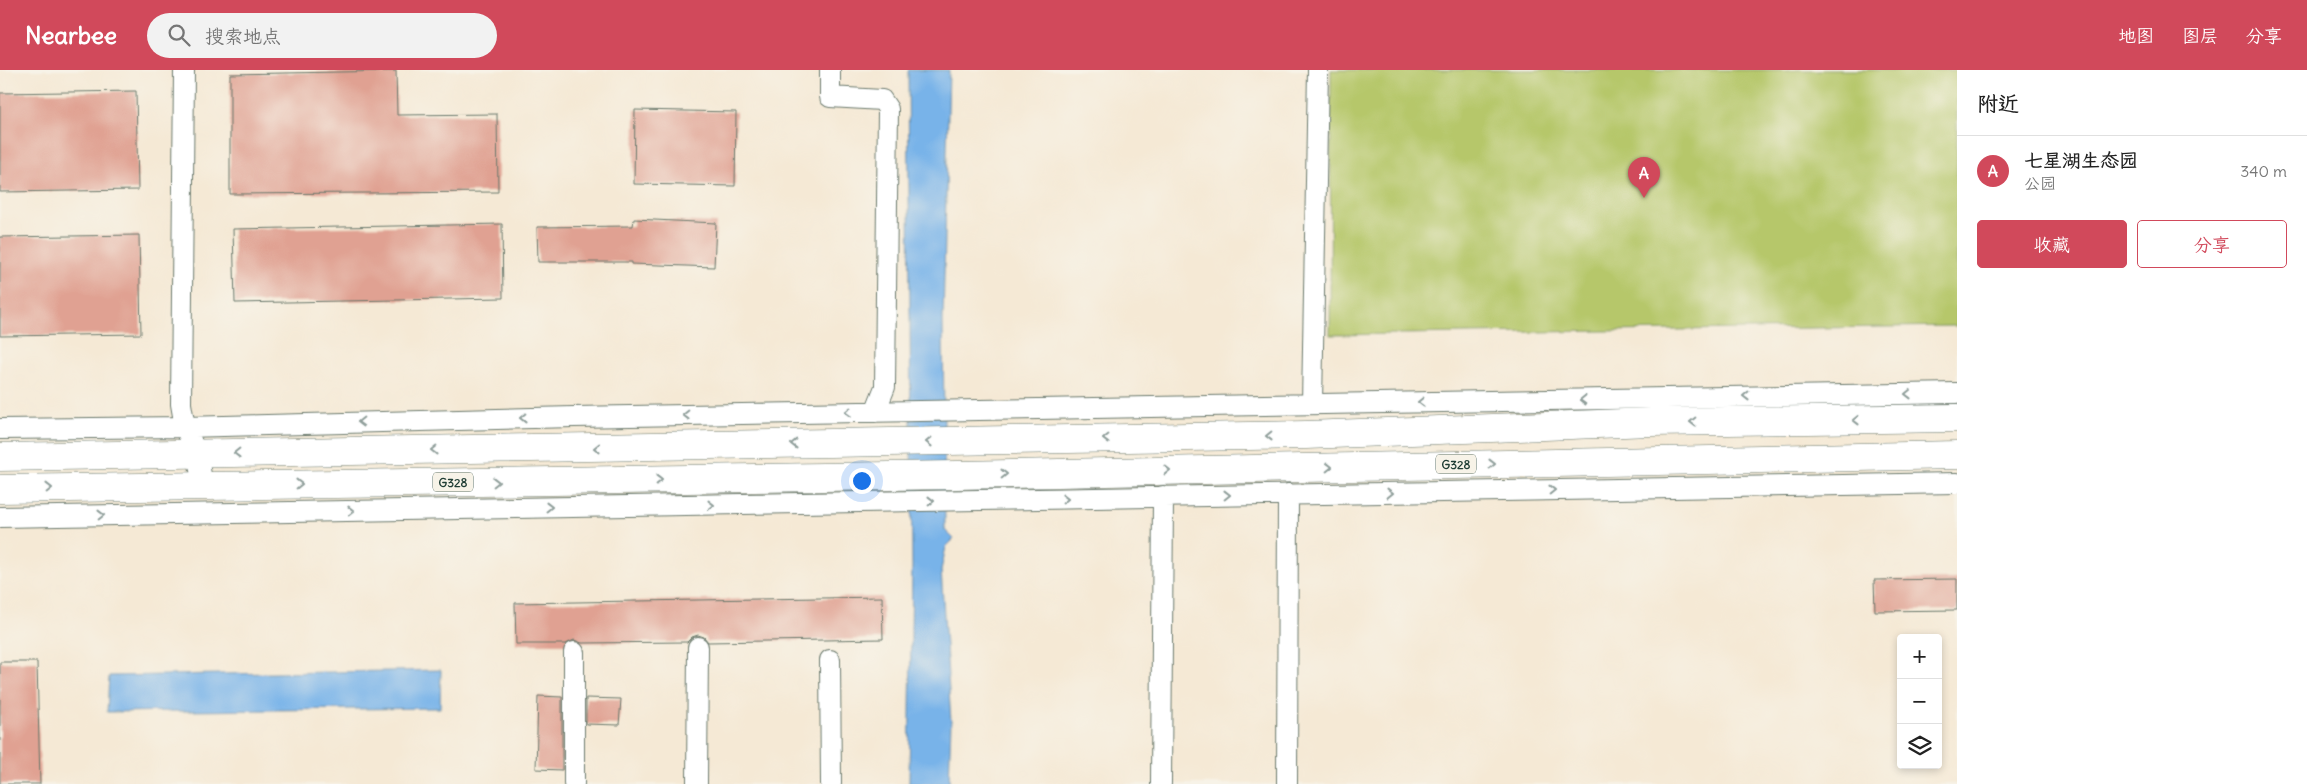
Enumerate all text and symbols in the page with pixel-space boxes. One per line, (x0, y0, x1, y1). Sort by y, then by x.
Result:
search box (147, 13, 497, 58)
text: Nearbee (25, 20, 117, 50)
icon: search (165, 21, 193, 49)
text: 搜索地点 (205, 24, 281, 48)
text: 地图 (2118, 24, 2154, 47)
text: 图层 (2182, 24, 2218, 47)
text: 分享 (2246, 24, 2282, 47)
text: 附近 (1977, 90, 2019, 117)
text: 七星湖生态园 (2024, 148, 2138, 172)
pin: A (1628, 157, 1660, 198)
text: A (1988, 161, 1998, 181)
text: 340 m (2240, 161, 2287, 181)
text: 公园 (2024, 173, 2056, 193)
button: 收藏 (1977, 220, 2127, 268)
button: 分享 (2137, 220, 2287, 268)
one-way arrow (1904, 389, 1912, 399)
one-way arrow (1742, 391, 1750, 402)
one-way arrow (1579, 394, 1587, 405)
one-way arrow (1417, 397, 1425, 408)
one-way arrow (844, 407, 852, 417)
one-way arrow (681, 410, 689, 420)
one-way arrow (519, 413, 526, 423)
one-way arrow (1852, 414, 1860, 425)
one-way arrow (356, 417, 364, 428)
one-way arrow (1689, 417, 1697, 427)
one-way arrow (1264, 431, 1272, 441)
one-way arrow (1102, 433, 1110, 444)
one-way arrow (925, 436, 933, 447)
one-way arrow (790, 439, 798, 449)
one-way arrow (592, 442, 600, 453)
one-way arrow (430, 445, 438, 455)
one-way arrow (233, 448, 240, 458)
road number: G328 (1436, 454, 1476, 474)
one-way arrow (1488, 459, 1496, 469)
one-way arrow (1326, 462, 1333, 472)
one-way arrow (1163, 465, 1171, 476)
your location (849, 468, 875, 494)
one-way arrow (1001, 469, 1009, 479)
road number: G328 (433, 472, 473, 492)
one-way arrow (655, 475, 663, 485)
one-way arrow (492, 477, 500, 487)
one-way arrow (295, 479, 303, 489)
one-way arrow (45, 483, 53, 493)
one-way arrow (1548, 484, 1556, 495)
one-way arrow (1386, 487, 1394, 498)
one-way arrow (1223, 490, 1231, 501)
one-way arrow (1061, 493, 1069, 504)
one-way arrow (928, 496, 936, 506)
one-way arrow (707, 499, 715, 510)
one-way arrow (545, 502, 553, 512)
one-way arrow (347, 505, 355, 516)
one-way arrow (98, 510, 105, 520)
map controls (1897, 634, 1942, 769)
button: + (1897, 634, 1942, 679)
button: − (1897, 679, 1942, 724)
button: layers (1897, 724, 1942, 769)

